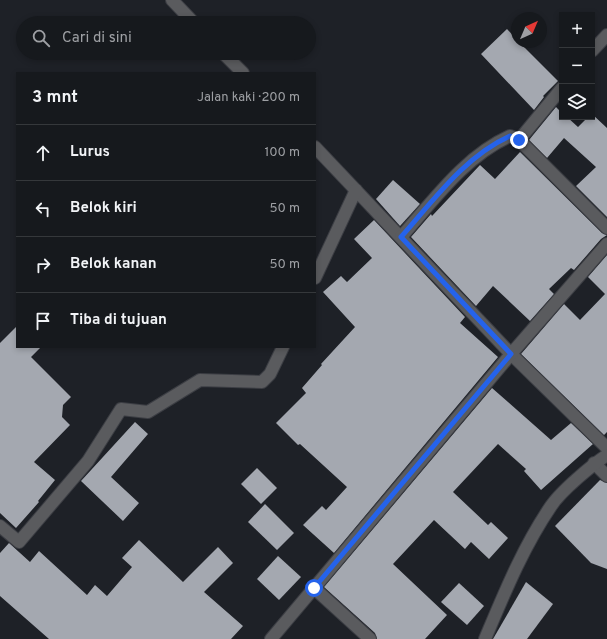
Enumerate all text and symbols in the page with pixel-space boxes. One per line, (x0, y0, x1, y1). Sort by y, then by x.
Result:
north arrow (511, 12, 547, 48)
map controls (559, 12, 595, 120)
button: + (559, 12, 595, 48)
search box (16, 16, 316, 60)
icon: search (30, 27, 52, 49)
text: Cari di sini (62, 29, 132, 48)
button: − (559, 48, 595, 84)
button: layers (559, 84, 595, 120)
text: 3 mnt (32, 87, 78, 109)
text: Jalan kaki · 200 m (197, 90, 300, 106)
route end (510, 131, 528, 149)
icon: ahead (32, 142, 54, 164)
text: Lurus (70, 143, 110, 162)
text: 100 m (264, 145, 300, 161)
icon: left (32, 198, 54, 220)
text: Belok kiri (70, 199, 137, 218)
text: 50 m (270, 201, 300, 217)
icon: right (32, 254, 54, 276)
text: Belok kanan (70, 255, 157, 274)
text: 50 m (270, 257, 300, 273)
icon: arrive (32, 310, 54, 332)
text: Tiba di tujuan (70, 311, 167, 330)
route start (305, 579, 323, 597)

